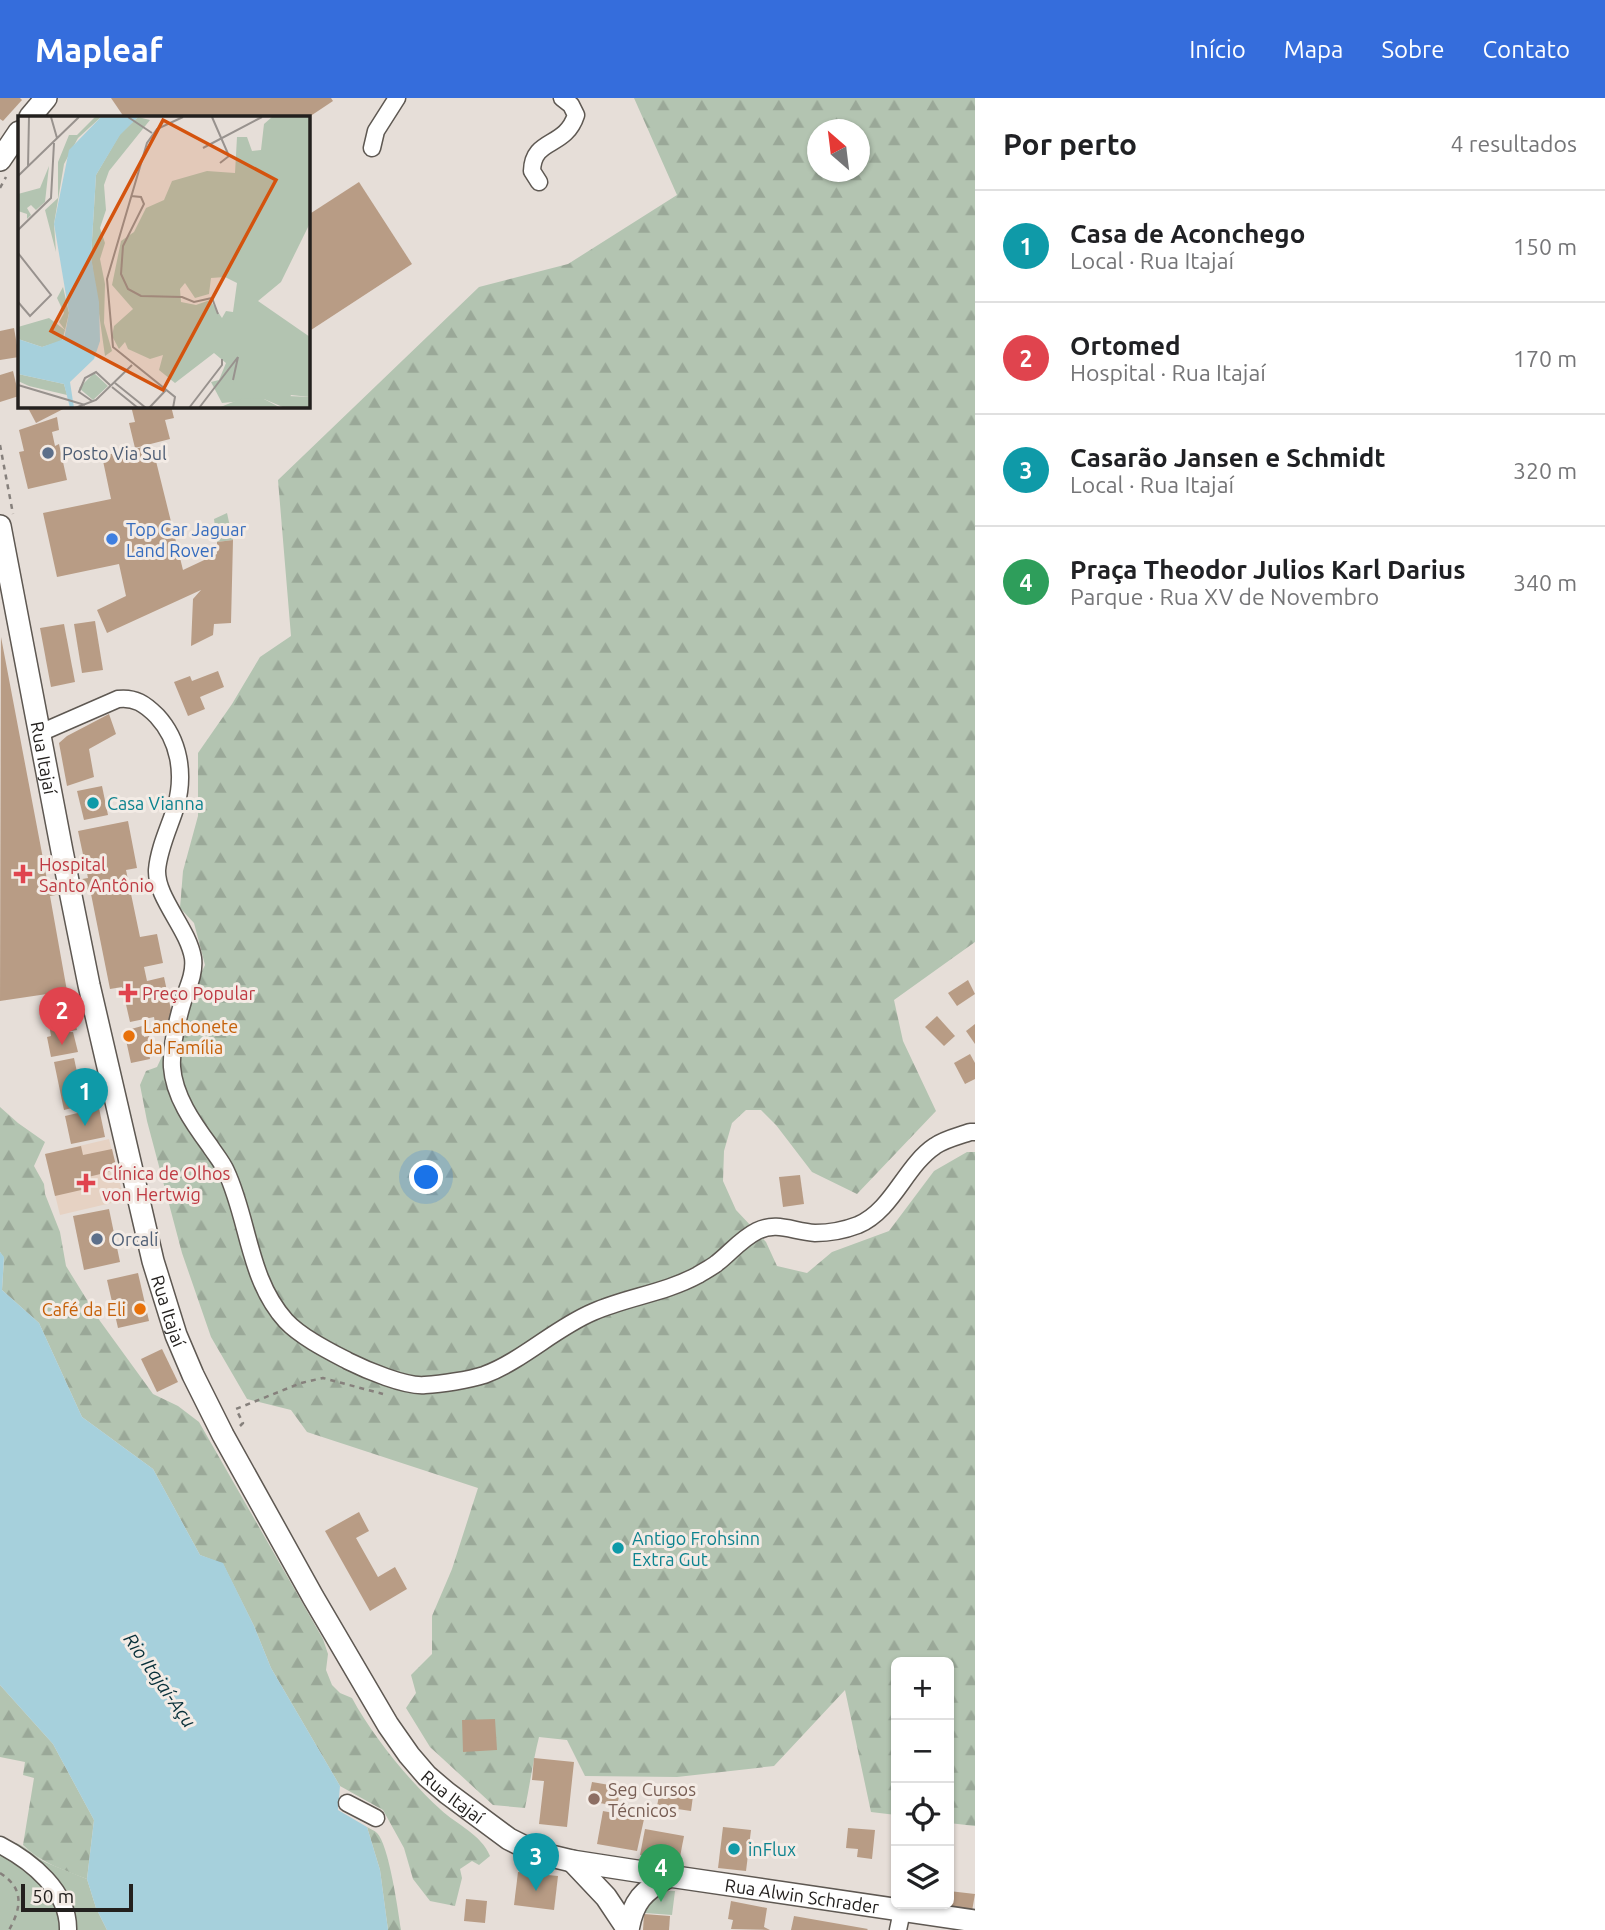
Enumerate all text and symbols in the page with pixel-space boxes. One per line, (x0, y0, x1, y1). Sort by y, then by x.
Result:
text: Mapleaf (35, 31, 163, 68)
text: Início (1189, 36, 1246, 63)
text: Mapa (1284, 36, 1343, 63)
text: Sobre (1381, 36, 1444, 63)
text: Contato (1482, 36, 1570, 63)
inset map (18, 116, 310, 408)
north arrow (807, 119, 870, 182)
text: Por perto (1003, 127, 1137, 161)
text: 4 resultados (1451, 131, 1577, 156)
text: Casa de Aconchego (1070, 219, 1305, 248)
text: 1 (1020, 234, 1032, 259)
text: 150 m (1513, 234, 1577, 259)
text: Local · Rua Itajaí (1070, 248, 1234, 273)
text: Ortomed (1070, 331, 1181, 360)
text: 2 (1020, 346, 1032, 371)
text: 170 m (1513, 346, 1577, 371)
text: Hospital · Rua Itajaí (1070, 360, 1266, 385)
place label: Posto Via Sul (62, 443, 167, 463)
text: Casarão Jansen e Schmidt (1070, 443, 1386, 472)
marker: Posto Via Sul (40, 445, 56, 461)
text: 3 (1020, 458, 1032, 483)
text: 320 m (1513, 458, 1577, 483)
text: Local · Rua Itajaí (1070, 472, 1234, 497)
place label: Top Car Jaguar Land Rover (126, 519, 247, 560)
marker: Top Car Jaguar Land Rover (104, 531, 120, 547)
text: Praça Theodor Julios Karl Darius (1070, 555, 1465, 584)
text: 4 (1020, 570, 1032, 595)
text: 340 m (1513, 570, 1577, 595)
text: Parque · Rua XV de Novembro (1070, 584, 1379, 609)
street label: Rua Itajaí (27, 720, 61, 797)
place label: Casa Vianna (107, 793, 204, 813)
marker: Casa Vianna (85, 795, 101, 811)
place label: Hospital Santo Antônio (39, 854, 154, 895)
marker: Hospital Santo Antônio (13, 864, 33, 884)
place label: Preço Popular (142, 983, 255, 1003)
marker: Preço Popular (120, 985, 136, 1001)
pin: 2 (39, 987, 85, 1045)
place label: Lanchonete da Família (143, 1016, 238, 1057)
marker: Lanchonete da Família (121, 1028, 137, 1044)
pin: 1 (62, 1068, 108, 1126)
your location (409, 1160, 443, 1194)
place label: Clínica de Olhos von Hertwig (102, 1163, 231, 1204)
marker: Clínica de Olhos von Hertwig (76, 1173, 96, 1193)
place label: Orcali (111, 1229, 158, 1249)
marker: Orcali (89, 1231, 105, 1247)
street label: Rua Itajaí (148, 1273, 190, 1350)
place label: Café da Eli (42, 1299, 126, 1319)
marker: Café da Eli (132, 1301, 148, 1317)
place label: Antigo Frohsinn Extra Gut (632, 1528, 760, 1569)
marker: Antigo Frohsinn Extra Gut (610, 1540, 626, 1556)
water label: Rio Itajaí-Açu (119, 1629, 201, 1731)
map controls (891, 1657, 954, 1909)
button: + (891, 1657, 954, 1720)
button: − (891, 1720, 954, 1783)
street label: Rua Itajaí (418, 1766, 489, 1828)
place label: Seg Cursos Técnicos (608, 1779, 696, 1820)
button: locate (891, 1783, 954, 1846)
marker: Seg Cursos Técnicos (586, 1791, 602, 1807)
pin: 3 (513, 1833, 559, 1891)
place label: inFlux (748, 1839, 796, 1859)
marker: inFlux (726, 1841, 742, 1857)
pin: 4 (638, 1844, 684, 1902)
button: layers (891, 1846, 954, 1909)
street label: Rua Alwin Schrader (724, 1874, 881, 1917)
scale bar (21, 1881, 133, 1913)
text: 50 m (32, 1885, 74, 1907)

